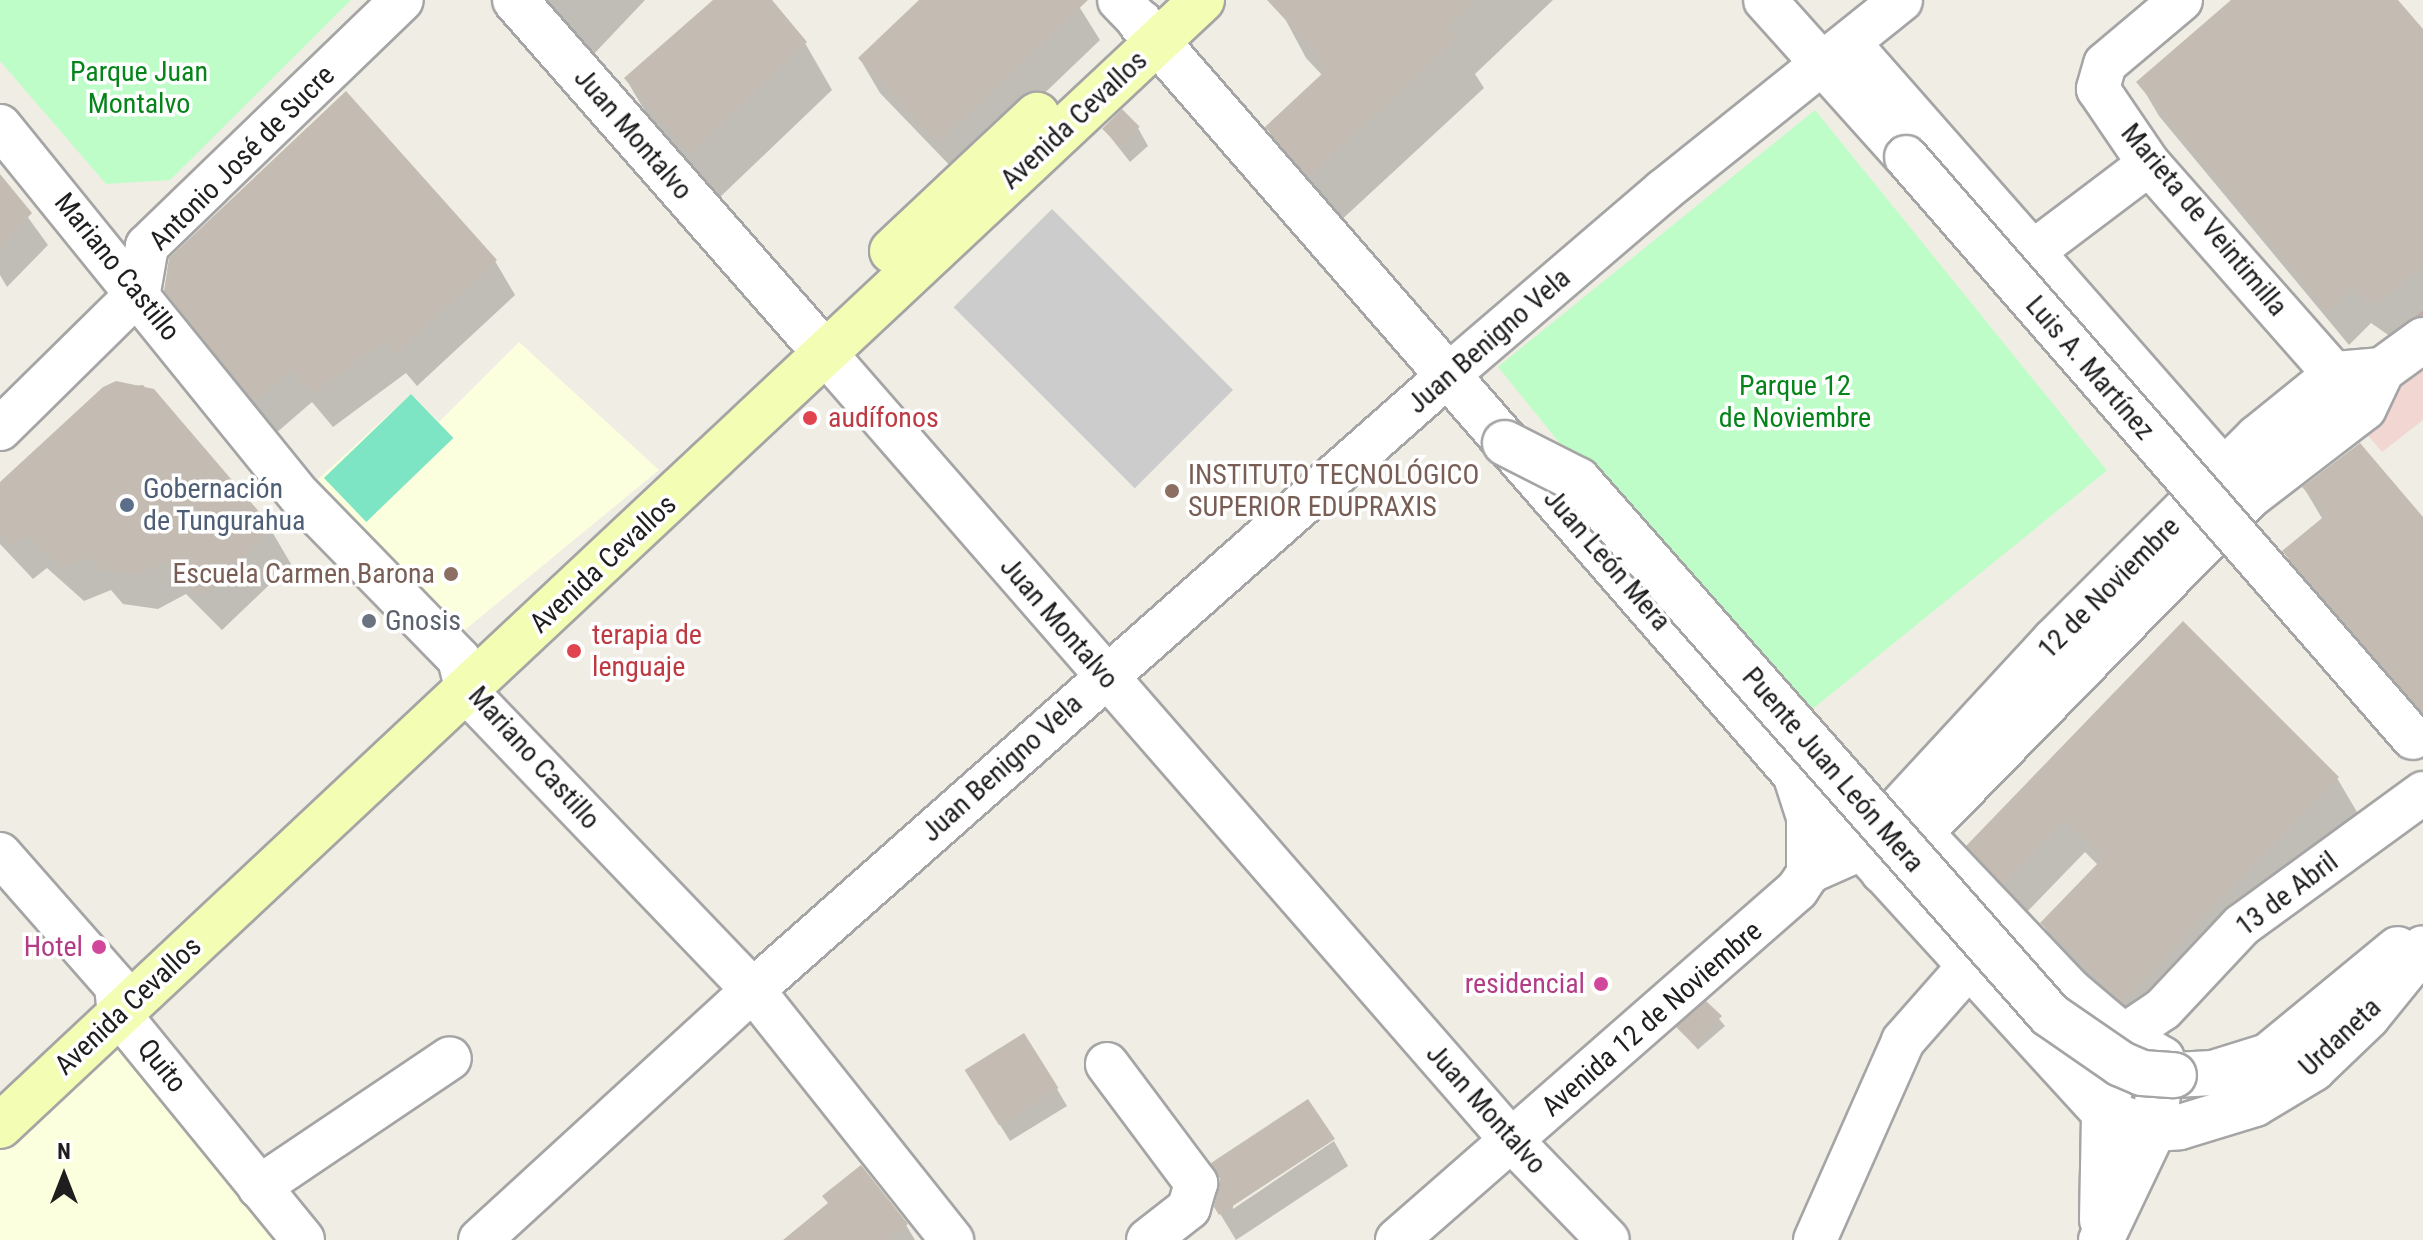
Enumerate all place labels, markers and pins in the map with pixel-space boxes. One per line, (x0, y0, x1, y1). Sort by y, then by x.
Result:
place label: audífonos (828, 401, 939, 435)
marker: audífonos (799, 407, 821, 429)
place label: INSTITUTO TECNOLÓGICO SUPERIOR EDUPRAXIS (1188, 458, 1480, 524)
place label: Gobernación de Tungurahua (143, 472, 306, 538)
marker: INSTITUTO TECNOLÓGICO SUPERIOR EDUPRAXIS (1163, 482, 1181, 500)
marker: Gobernación de Tungurahua (118, 496, 136, 514)
place label: Escuela Carmen Barona (172, 557, 435, 591)
marker: Escuela Carmen Barona (442, 565, 460, 583)
place label: Gnosis (385, 604, 461, 638)
marker: Gnosis (360, 612, 378, 630)
place label: terapia de lenguaje (592, 618, 702, 684)
marker: terapia de lenguaje (563, 640, 585, 662)
place label: Hotel (24, 930, 83, 964)
marker: Hotel (90, 938, 108, 956)
place label: residencial (1465, 967, 1585, 1001)
marker: residencial (1592, 975, 1610, 993)

